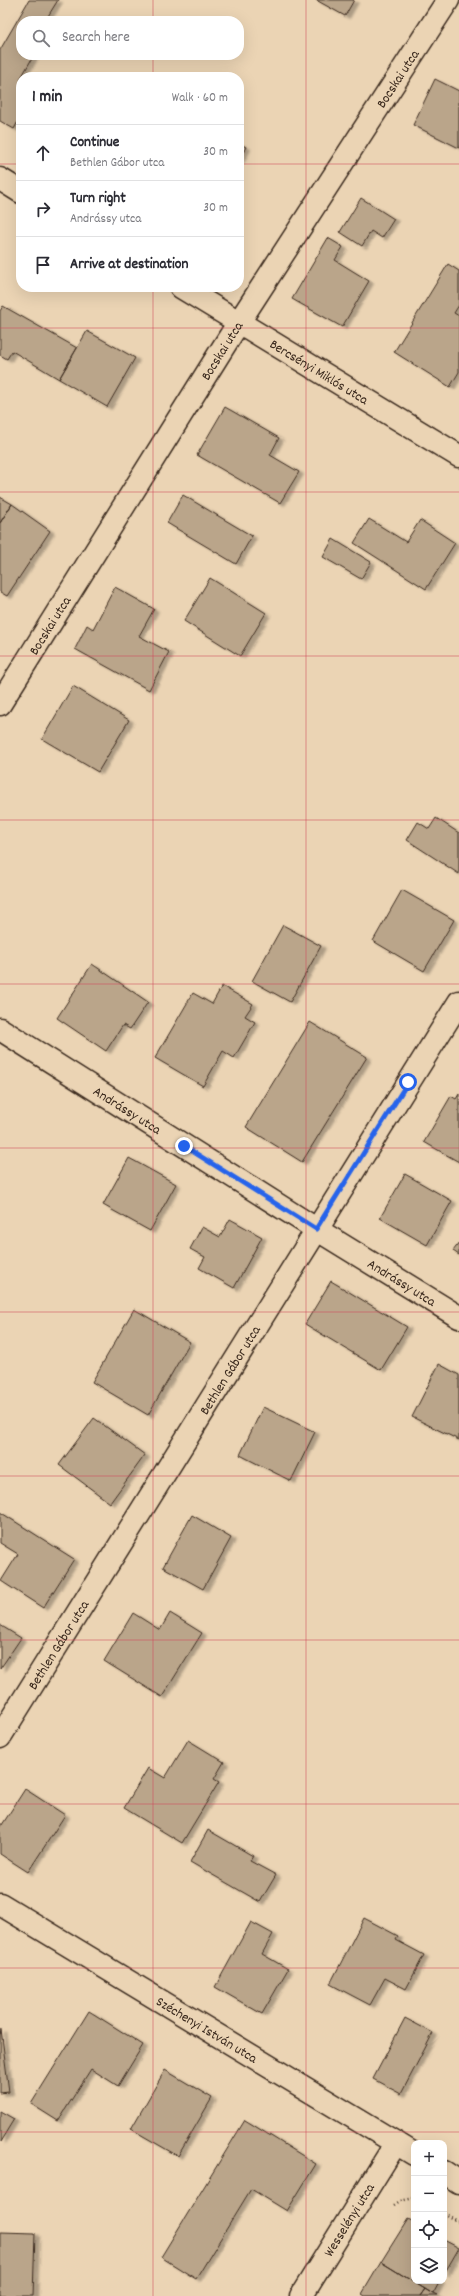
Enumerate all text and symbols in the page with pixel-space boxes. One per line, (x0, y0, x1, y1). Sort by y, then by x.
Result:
search box (16, 16, 244, 60)
icon: search (30, 27, 52, 49)
text: Search here (62, 27, 130, 49)
street label: Bocskai utca (372, 46, 425, 113)
text: 1 min (32, 86, 62, 110)
text: Walk · 60 m (172, 89, 228, 108)
text: Continue (70, 132, 119, 154)
icon: ahead (32, 142, 54, 164)
text: 30 m (203, 143, 228, 162)
text: Bethlen Gábor utca (70, 154, 164, 173)
text: Turn right (70, 188, 126, 210)
icon: right (32, 198, 54, 220)
text: 30 m (203, 199, 228, 218)
text: Andrássy utca (70, 210, 141, 229)
icon: arrive (32, 254, 54, 276)
text: Arrive at destination (70, 254, 188, 276)
street label: Bocskai utca (197, 318, 249, 385)
street label: Bercsényi Miklós utca (265, 335, 372, 411)
street label: Bocskai utca (25, 593, 77, 659)
route start (399, 1073, 417, 1091)
street label: Andrássy utca (89, 1082, 165, 1141)
route end (175, 1137, 193, 1155)
street label: Andrássy utca (363, 1255, 439, 1313)
street label: Bethlen Gábor utca (196, 1322, 267, 1419)
street label: Bethlen Gábor utca (24, 1597, 95, 1694)
street label: Széchenyi István utca (152, 1992, 261, 2069)
map controls (411, 2140, 447, 2284)
button: + (411, 2140, 447, 2176)
button: − (411, 2176, 447, 2212)
street label: Wesselényi utca (320, 2180, 381, 2261)
button: locate (411, 2212, 447, 2248)
button: layers (411, 2248, 447, 2284)

